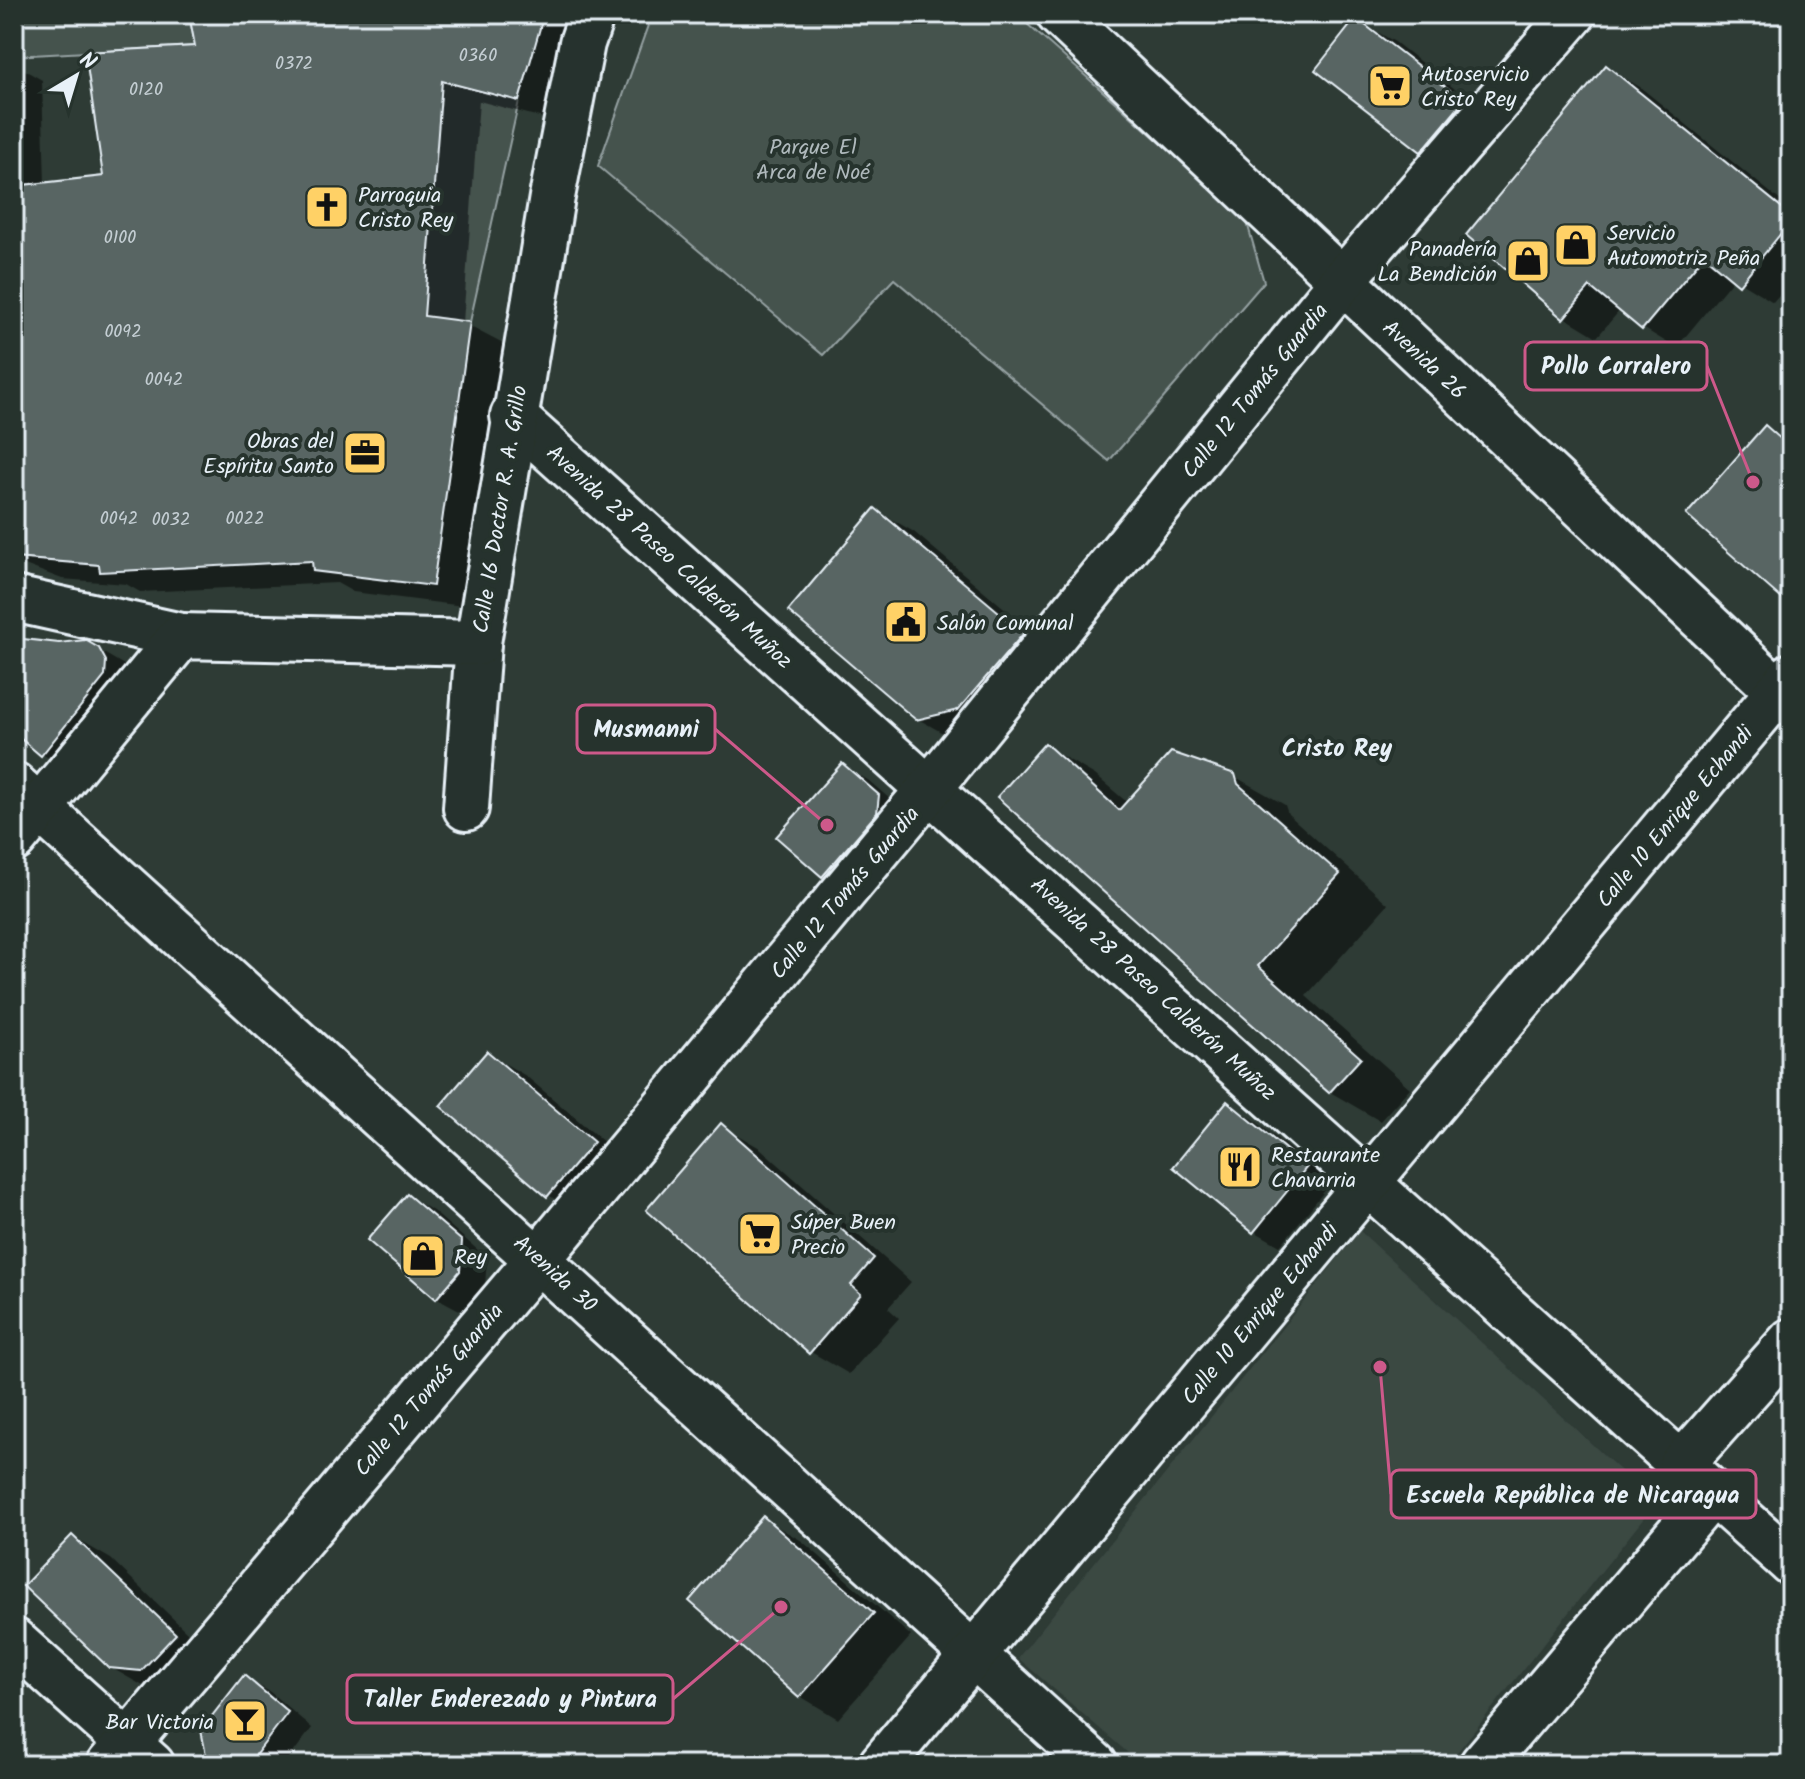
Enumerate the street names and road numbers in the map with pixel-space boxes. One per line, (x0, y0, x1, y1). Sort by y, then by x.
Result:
street label: Calle 12 Tomás Guardia (1174, 296, 1338, 487)
street label: Avenida 26 (1373, 312, 1474, 409)
street label: Calle 16 Doctor R. A. Grillo (465, 383, 538, 636)
street label: Avenida 28 Paseo Calderón Muñoz (537, 437, 800, 679)
street label: Calle 10 Enrique Echandi (1589, 718, 1763, 917)
street label: Calle 12 Tomás Guardia (763, 799, 929, 988)
street label: Avenida 28 Paseo Calderón Muñoz (1021, 869, 1284, 1111)
street label: Calle 10 Enrique Echandi (1174, 1215, 1348, 1414)
street label: Avenida 30 (504, 1227, 604, 1322)
street label: Calle 12 Tomás Guardia (347, 1296, 513, 1485)

